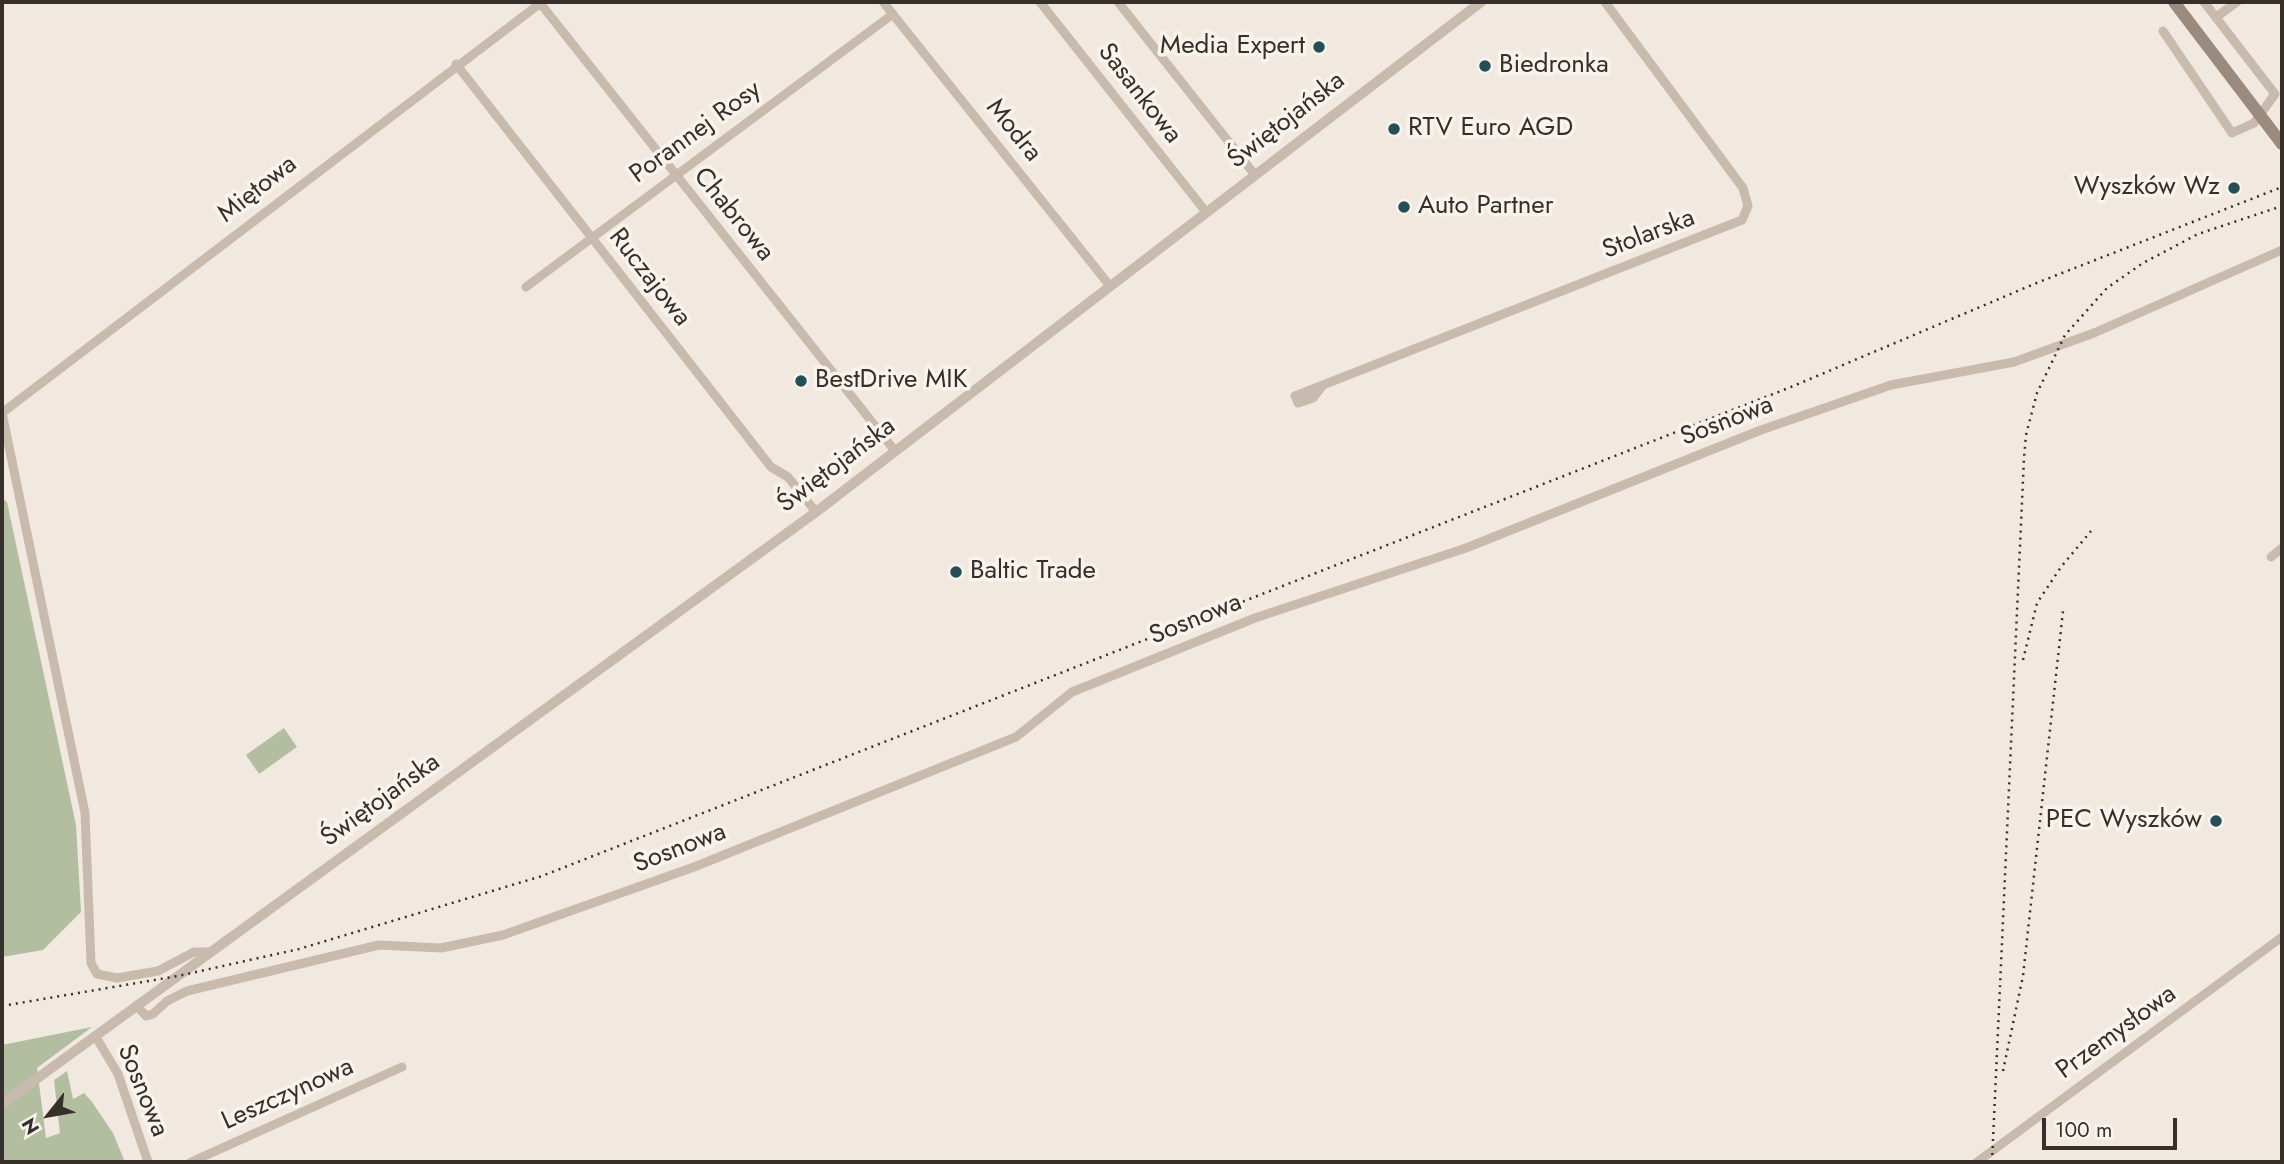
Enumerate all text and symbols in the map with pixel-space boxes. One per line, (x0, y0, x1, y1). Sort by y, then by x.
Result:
place label: Media Expert (1160, 31, 1305, 63)
street label: Sasankowa (1090, 38, 1188, 150)
marker: Media Expert (1311, 39, 1327, 55)
place label: Biedronka (1499, 50, 1609, 82)
marker: Biedronka (1477, 58, 1493, 74)
street label: Świętojańska (1222, 66, 1352, 176)
street label: Porannej Rosy (624, 75, 768, 191)
street label: Modra (978, 93, 1048, 169)
place label: RTV Euro AGD (1408, 113, 1573, 145)
marker: RTV Euro AGD (1386, 121, 1402, 137)
street label: Miętowa (212, 150, 304, 230)
street label: Chabrowa (686, 162, 780, 268)
place label: Wyszków Wz (2074, 172, 2220, 204)
marker: Wyszków Wz (2226, 180, 2242, 196)
place label: Auto Partner (1418, 191, 1554, 223)
marker: Auto Partner (1396, 199, 1412, 215)
street label: Stolarska (1598, 203, 1700, 267)
street label: Ruczajowa (601, 223, 697, 333)
place label: BestDrive MIK (815, 365, 967, 397)
marker: BestDrive MIK (793, 373, 809, 389)
street label: Sosnowa (1676, 390, 1778, 454)
street label: Świętojańska (772, 412, 902, 520)
place label: Baltic Trade (970, 556, 1096, 588)
marker: Baltic Trade (948, 564, 964, 580)
street label: Sosnowa (1145, 587, 1247, 653)
street label: Świętojańska (315, 747, 447, 855)
place label: PEC Wyszków (2046, 805, 2202, 837)
marker: PEC Wyszków (2208, 813, 2224, 829)
street label: Sosnowa (629, 817, 731, 881)
street label: Przemysłowa (2051, 979, 2183, 1087)
street label: Sosnowa (109, 1040, 175, 1142)
street label: Leszczynowa (217, 1052, 359, 1138)
north arrow (14, 1080, 84, 1150)
scale bar (2046, 1104, 2181, 1148)
text: N (15, 1113, 46, 1139)
text: 100 m (2055, 1115, 2112, 1145)

